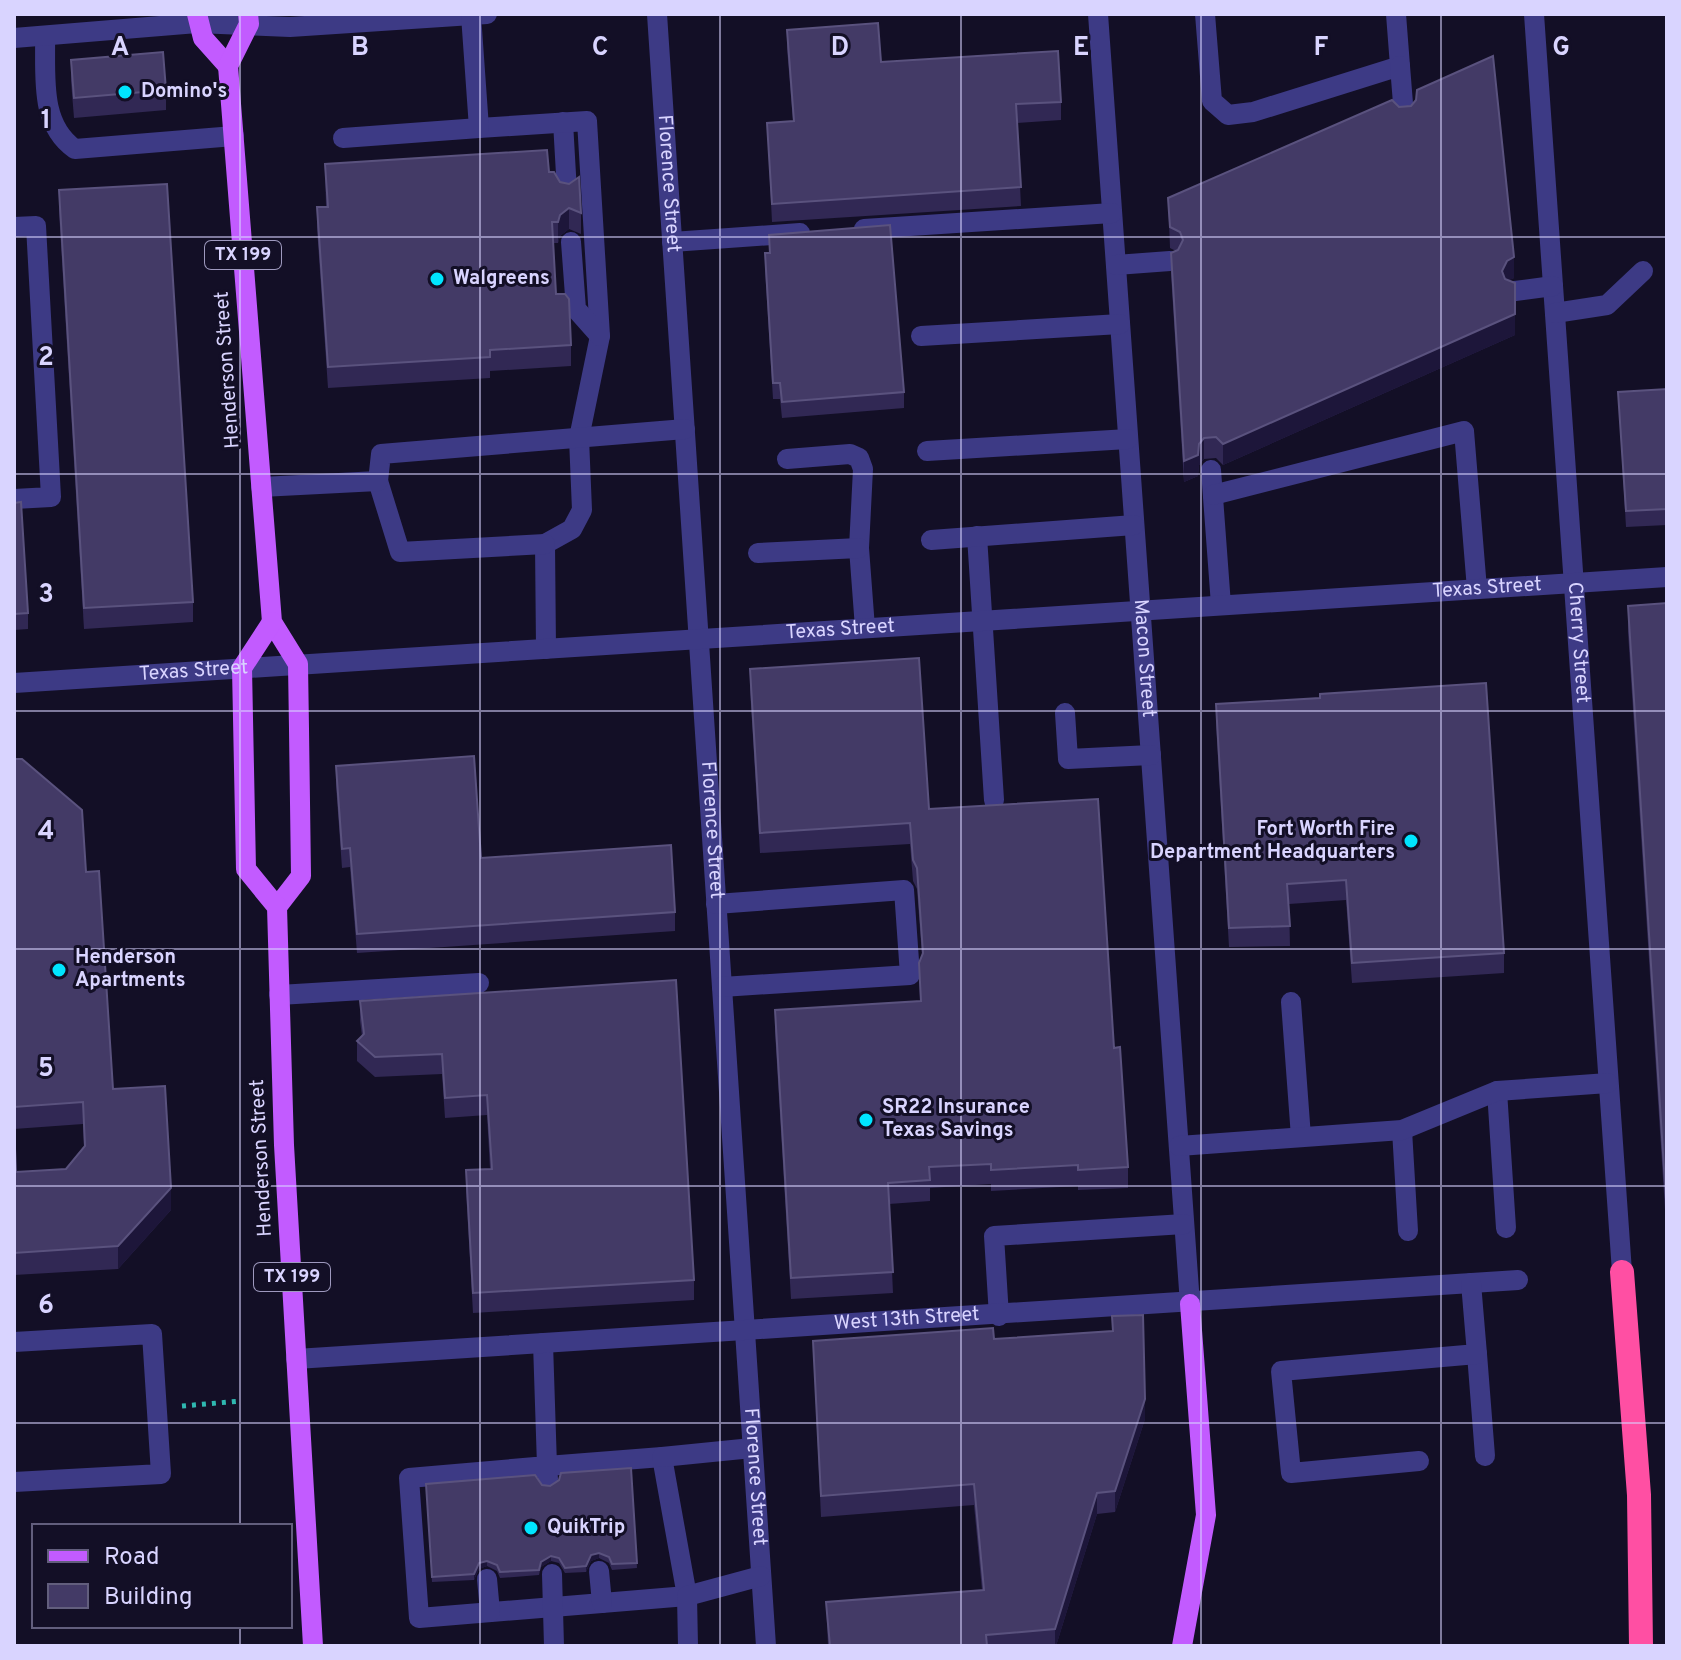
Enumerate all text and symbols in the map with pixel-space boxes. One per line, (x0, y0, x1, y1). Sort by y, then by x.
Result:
text: A (111, 32, 129, 65)
text: B (351, 32, 369, 65)
text: C (592, 32, 608, 65)
text: D (831, 32, 849, 65)
text: E (1073, 32, 1089, 65)
text: F (1314, 32, 1329, 65)
text: G (1552, 32, 1570, 65)
place label: Domino's (141, 79, 227, 105)
marker: Domino's (116, 83, 134, 101)
text: 1 (41, 105, 51, 138)
street label: Florence Street (651, 114, 686, 253)
road number: TX 199 (205, 241, 281, 269)
place label: Walgreens (453, 266, 550, 292)
marker: Walgreens (428, 270, 446, 288)
street label: Henderson Street (210, 290, 246, 450)
text: 2 (38, 342, 54, 375)
street label: Texas Street (1431, 572, 1542, 605)
text: 3 (38, 579, 54, 612)
street label: Cherry Street (1561, 581, 1595, 704)
street label: Macon Street (1127, 598, 1161, 718)
street label: Texas Street (785, 614, 896, 646)
street label: Texas Street (138, 655, 249, 688)
street label: Florence Street (694, 760, 729, 900)
text: 4 (38, 816, 54, 849)
place label: Fort Worth Fire Department Headquarters (1150, 817, 1395, 866)
marker: Fort Worth Fire Department Headquarters (1402, 832, 1420, 850)
place label: Henderson Apartments (75, 945, 186, 994)
marker: Henderson Apartments (50, 961, 68, 979)
text: 5 (38, 1053, 54, 1086)
street label: Henderson Street (245, 1079, 279, 1237)
place label: SR22 Insurance Texas Savings (882, 1095, 1030, 1144)
marker: SR22 Insurance Texas Savings (857, 1111, 875, 1129)
road number: TX 199 (254, 1263, 330, 1291)
text: 6 (38, 1290, 54, 1323)
street label: West 13th Street (833, 1302, 980, 1337)
street label: Florence Street (737, 1407, 772, 1547)
place label: QuikTrip (547, 1515, 625, 1541)
marker: QuikTrip (522, 1519, 540, 1537)
legend (32, 1524, 292, 1628)
text: Road (104, 1543, 160, 1573)
text: Building (104, 1583, 193, 1613)

